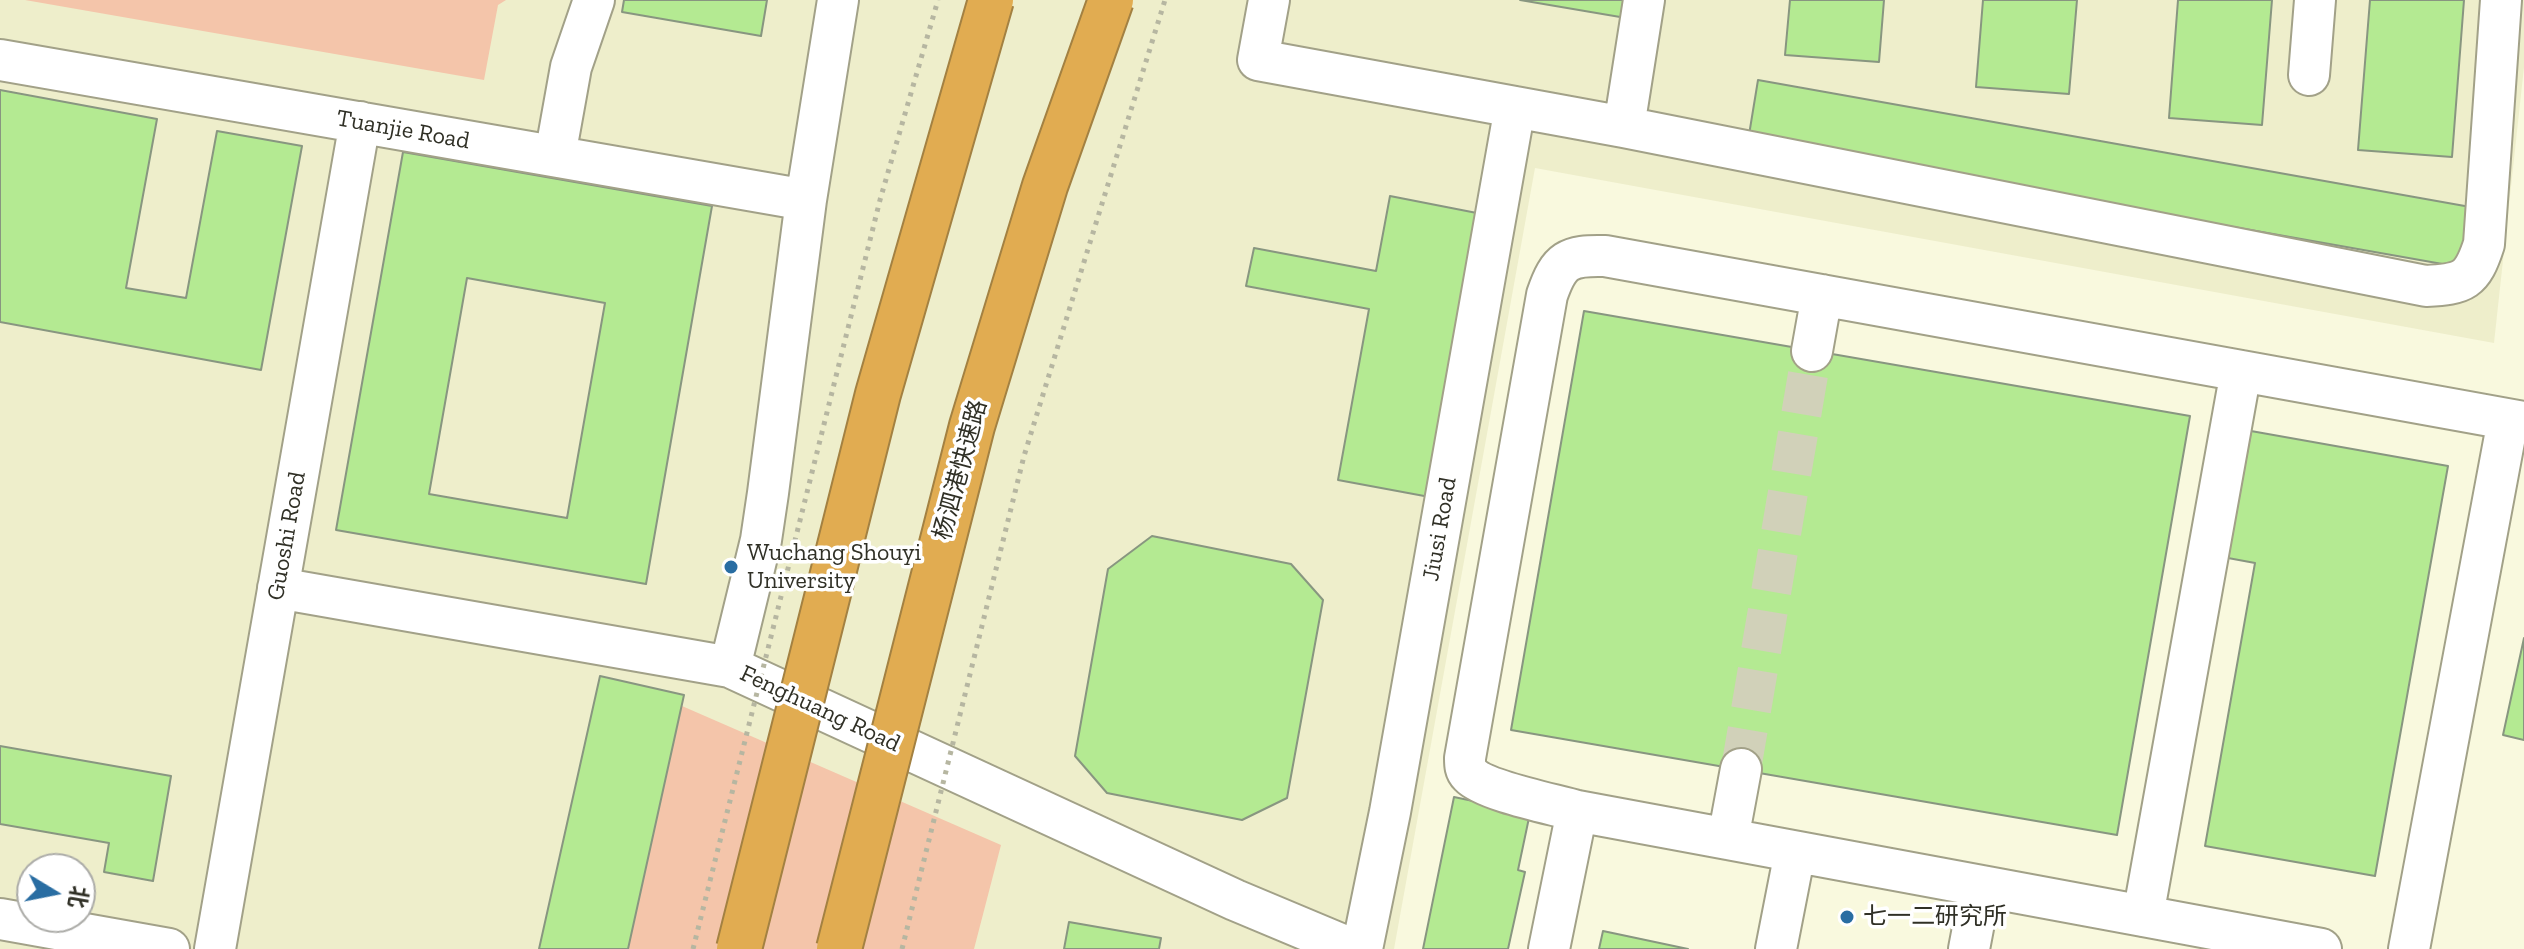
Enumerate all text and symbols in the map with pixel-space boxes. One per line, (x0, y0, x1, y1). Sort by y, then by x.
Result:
street label: Tuanjie Road (334, 104, 472, 156)
street label: 杨泗港快速路 (928, 397, 994, 543)
street label: Guoshi Road (262, 469, 312, 603)
street label: Jiusi Road (1417, 475, 1463, 583)
place label: Wuchang Shouyi University (747, 539, 921, 595)
marker: Wuchang Shouyi University (722, 558, 740, 576)
street label: Fenghuang Road (735, 659, 905, 759)
north arrow (16, 853, 96, 933)
text: 北 (63, 884, 93, 910)
place label: 七一二研究所 (1863, 903, 2007, 931)
marker: 七一二研究所 (1838, 908, 1856, 926)

